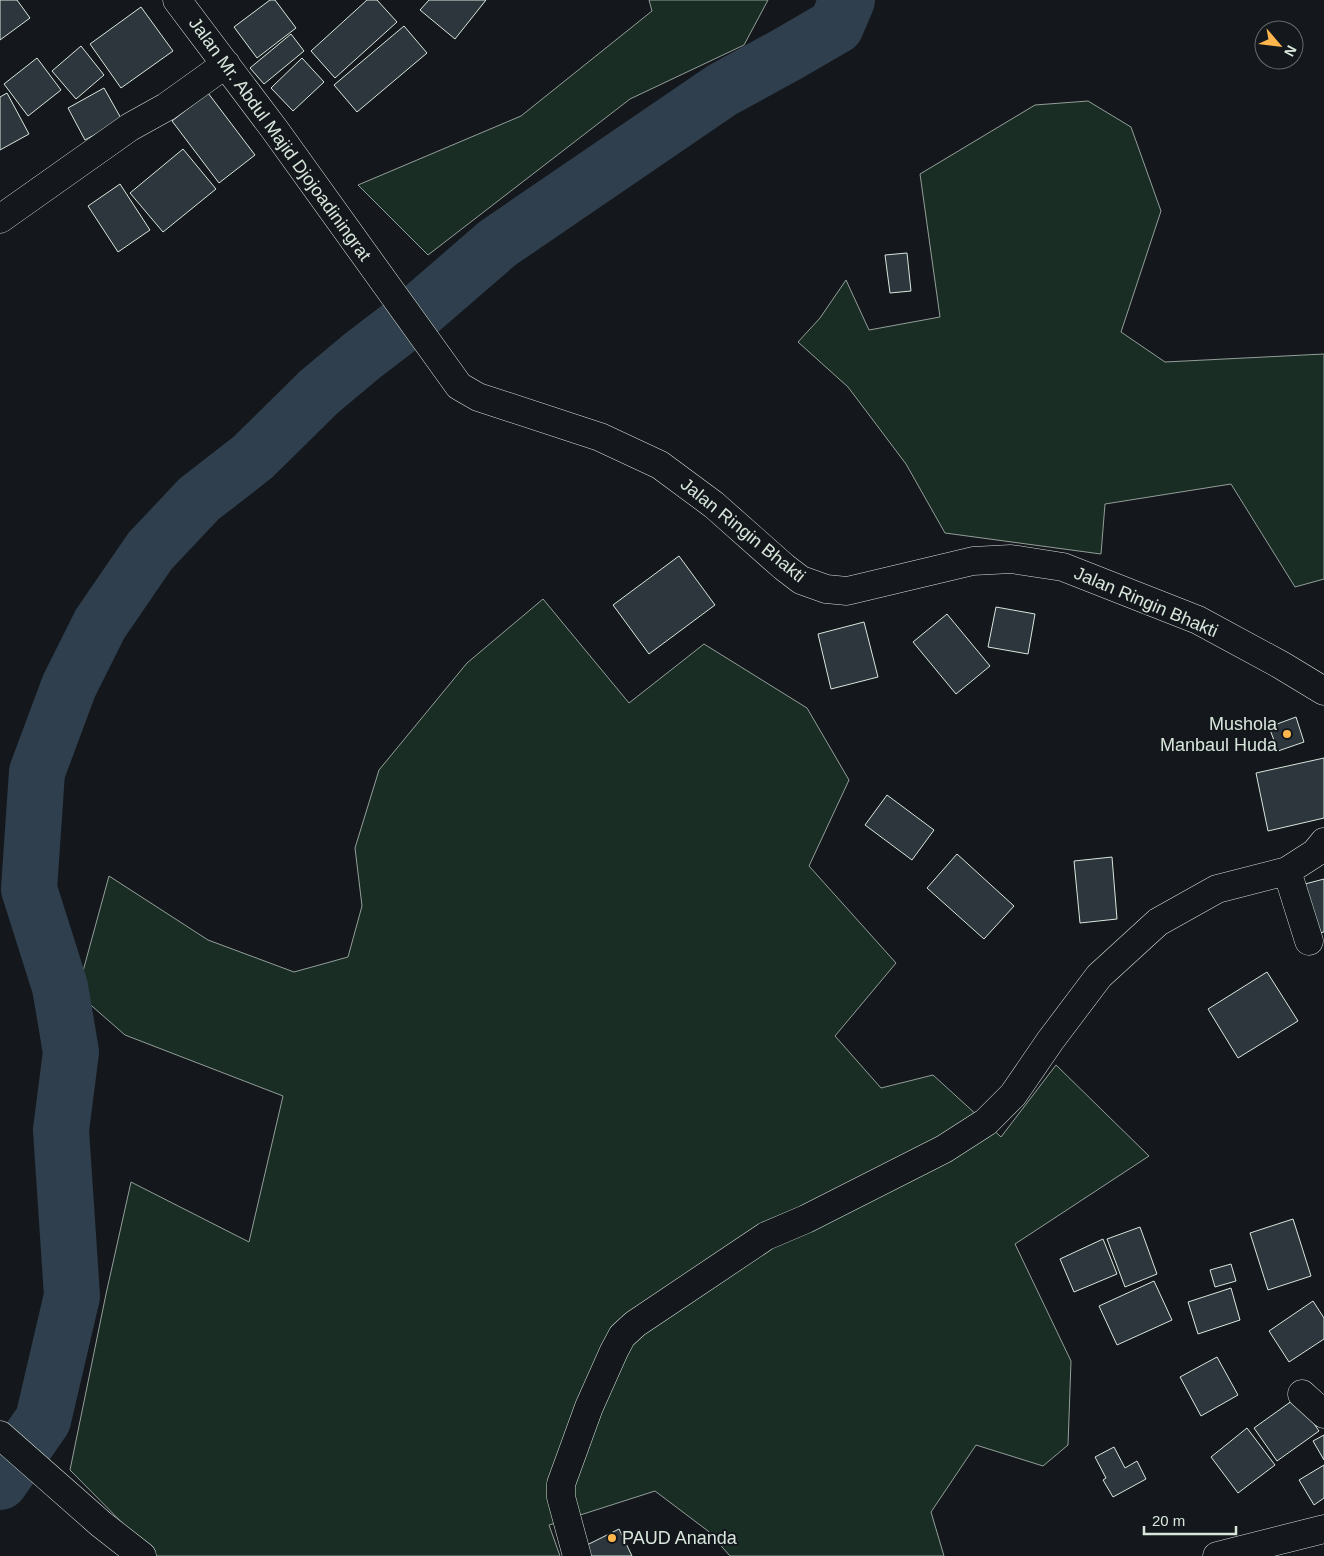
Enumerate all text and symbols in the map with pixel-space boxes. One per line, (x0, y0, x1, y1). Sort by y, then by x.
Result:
street label: Jalan Mr. Abdul Majid Djojoadiningrat (185, 13, 375, 265)
north arrow (1254, 20, 1304, 70)
text: N (1281, 43, 1300, 59)
street label: Jalan Ringin Bhakti (677, 474, 809, 586)
street label: Jalan Ringin Bhakti (1071, 563, 1221, 641)
place label: Mushola Manbaul Huda (1160, 714, 1278, 755)
marker: Mushola Manbaul Huda (1281, 728, 1293, 740)
scale bar (1144, 1504, 1236, 1536)
text: 20 m (1152, 1512, 1185, 1529)
place label: PAUD Ananda (622, 1528, 738, 1548)
marker: PAUD Ananda (606, 1532, 618, 1544)

